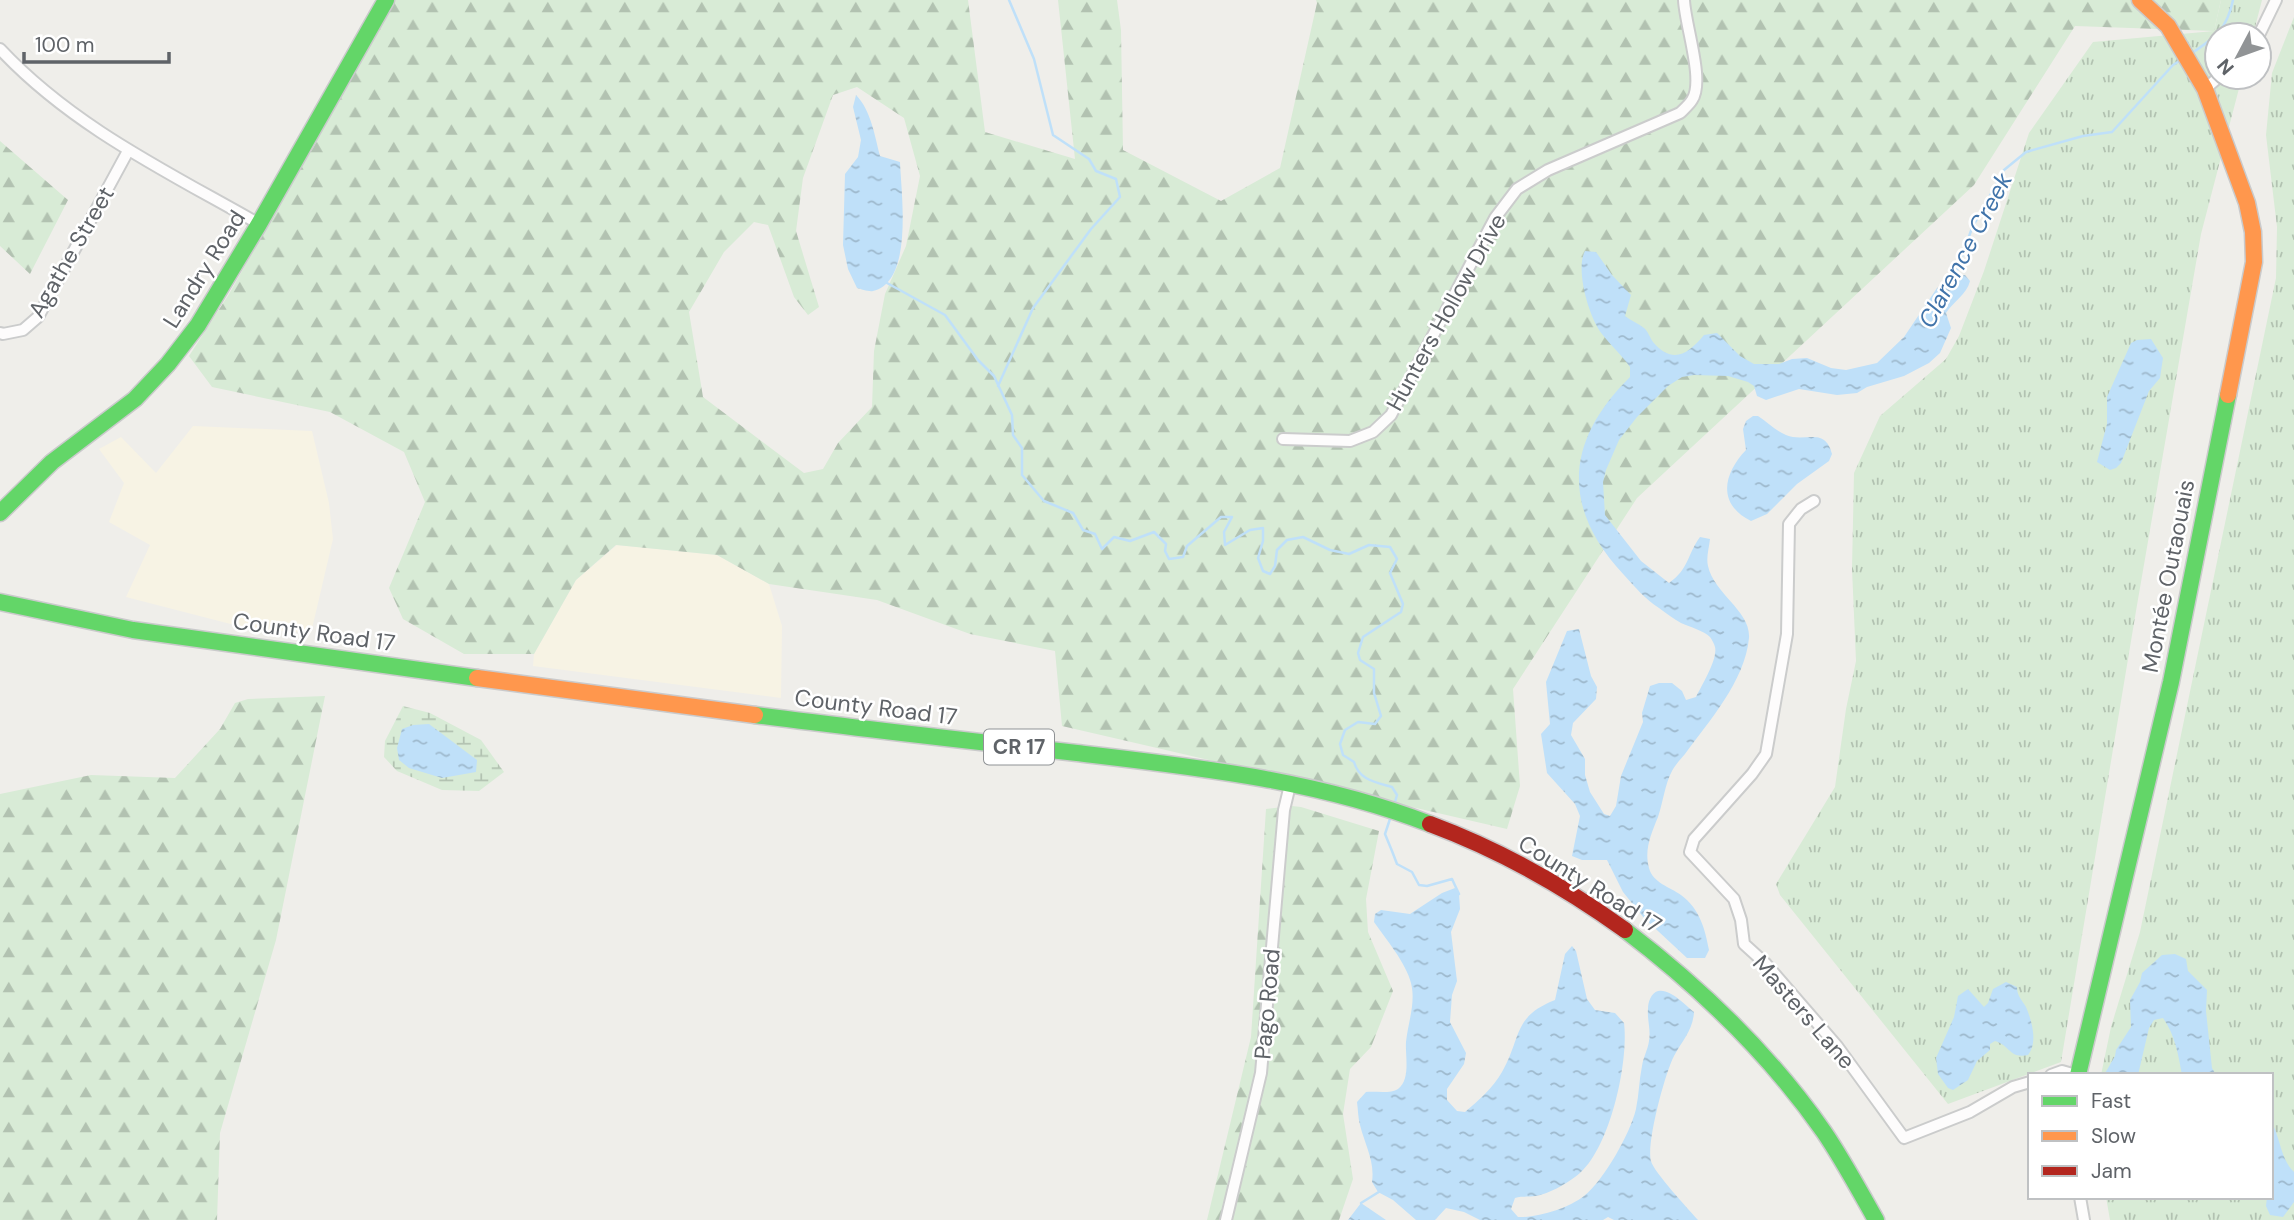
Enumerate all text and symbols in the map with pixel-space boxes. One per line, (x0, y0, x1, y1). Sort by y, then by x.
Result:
scale bar (24, 21, 170, 65)
north arrow (2203, 21, 2273, 91)
text: 100 m (35, 31, 95, 59)
text: N (2212, 53, 2240, 80)
water label: Clarence Creek (1911, 166, 2019, 333)
street label: Agathe Street (21, 181, 121, 323)
street label: Landry Road (156, 205, 252, 333)
street label: Hunters Hollow Drive (1379, 208, 1513, 416)
street label: Montée Outaouais (2135, 477, 2201, 675)
street label: County Road 17 (231, 606, 397, 658)
street label: County Road 17 (793, 682, 959, 732)
road number: CR 17 (984, 730, 1054, 764)
street label: County Road 17 (1513, 828, 1667, 940)
street label: Pago Road (1247, 947, 1287, 1061)
street label: Masters Lane (1746, 949, 1862, 1075)
legend (2028, 1073, 2273, 1199)
text: Fast (2091, 1087, 2131, 1115)
text: Slow (2091, 1122, 2136, 1150)
text: Jam (2091, 1157, 2132, 1185)

